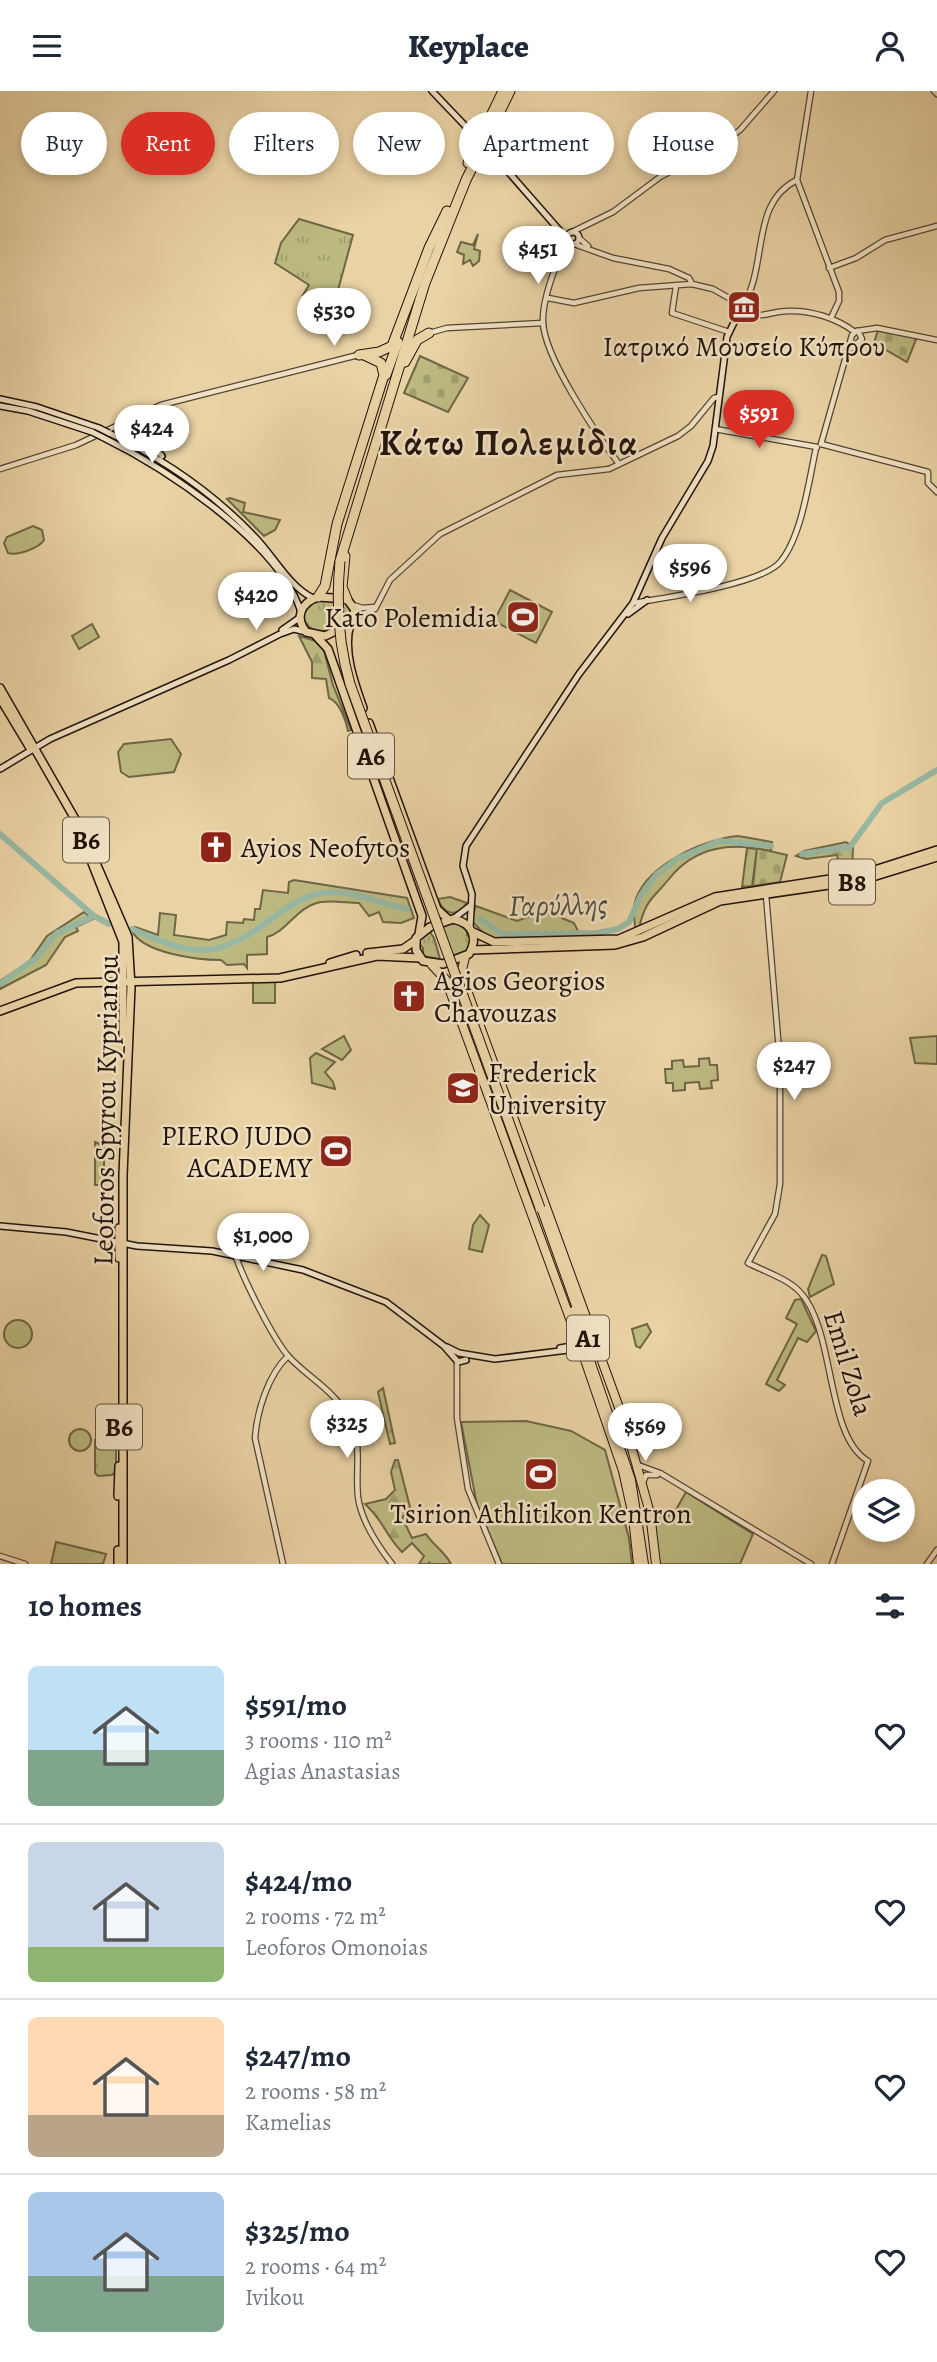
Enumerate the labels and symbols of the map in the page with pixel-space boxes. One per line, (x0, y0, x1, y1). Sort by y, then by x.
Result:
pin: $451 (497, 227, 579, 286)
museum icon: Ιατρικό Μουσείο Κύπρου (725, 288, 763, 326)
pin: $530 (293, 289, 375, 348)
place label: Ιατρικό Μουσείο Κύπρου (603, 328, 885, 366)
pin: $591 (718, 391, 800, 450)
pin: $424 (111, 405, 193, 465)
district label: Κάτω Πολεμίδια (379, 419, 639, 467)
pin: $596 (649, 545, 731, 604)
pin: $420 (215, 573, 297, 632)
sports icon: Kato Polemidia (504, 598, 542, 636)
place label: Kato Polemidia (324, 599, 498, 637)
road number: A6 (348, 733, 394, 779)
road number: B6 (63, 817, 109, 863)
church icon: Ayios Neofytos (197, 828, 235, 866)
place label: Ayios Neofytos (240, 829, 410, 867)
road number: B8 (829, 859, 875, 905)
water label: Γαρύλλης (508, 884, 608, 926)
street label: Leoforos Spyrou Kyprianou (84, 953, 128, 1266)
place label: Agios Georgios Chavouzas (433, 962, 605, 1032)
church icon: Agios Georgios Chavouzas (390, 977, 428, 1015)
pin: $247 (753, 1042, 835, 1102)
place label: Frederick University (488, 1054, 606, 1124)
school or university icon: Frederick University (444, 1069, 482, 1107)
place label: PIERO JUDO ACADEMY (161, 1117, 313, 1187)
sports icon: PIERO JUDO ACADEMY (317, 1132, 355, 1170)
pin: $1,000 (206, 1213, 320, 1273)
street label: Emil Zola (814, 1306, 882, 1421)
road number: A1 (567, 1315, 609, 1361)
pin: $325 (306, 1401, 388, 1460)
pin: $569 (604, 1403, 686, 1463)
road number: B6 (96, 1405, 142, 1449)
sports icon: Tsirion Athlitikon Kentron (522, 1455, 560, 1493)
place label: Tsirion Athlitikon Kentron (391, 1495, 691, 1533)

